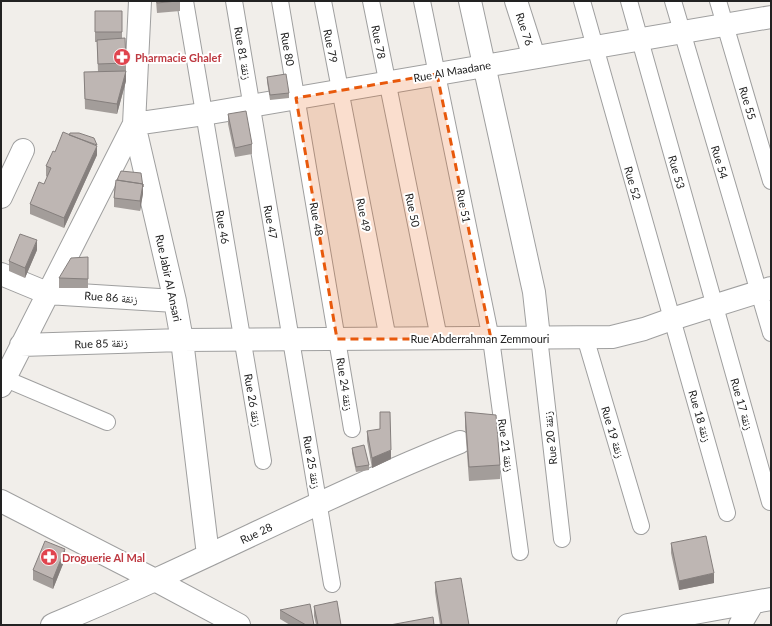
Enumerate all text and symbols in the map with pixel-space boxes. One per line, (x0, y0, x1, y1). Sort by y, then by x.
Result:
street label: Rue 76 (514, 11, 536, 47)
street label: Rue 78 (369, 24, 389, 60)
street label: Rue 81 زنقة (232, 26, 254, 80)
street label: Rue 79 (321, 28, 341, 64)
street label: Rue 80 (279, 31, 297, 68)
pharmacy icon: Pharmacie Ghalef (112, 47, 132, 67)
place label: Pharmacie Ghalef (135, 51, 221, 64)
street label: Rue Al Maadane (412, 58, 492, 84)
street label: Rue 55 (737, 85, 759, 121)
street label: Rue 54 (709, 144, 731, 181)
street label: Rue 53 (666, 154, 688, 190)
street label: Rue 52 (622, 165, 644, 201)
street label: Rue 51 (454, 188, 474, 224)
street label: Rue 50 (403, 192, 423, 229)
street label: Rue 49 (354, 197, 374, 233)
street label: Rue 48 (308, 201, 326, 237)
street label: Rue 47 (262, 204, 280, 240)
street label: Rue 46 (214, 209, 232, 245)
street label: Rue Jabir Al Ansari (153, 233, 185, 323)
street label: Rue 86 زنقة (84, 289, 138, 305)
street label: Rue Abderrahman Zemmouri (411, 332, 550, 345)
street label: Rue 85 زنقة (74, 336, 128, 350)
street label: Rue 24 زنقة (334, 357, 356, 411)
street label: Rue 26 زنقة (242, 373, 264, 427)
street label: Rue 17 زنقة (728, 376, 756, 432)
street label: Rue 18 زنقة (686, 388, 714, 444)
street label: Rue 19 زنقة (599, 405, 627, 459)
street label: Rue 20 زنقة (541, 411, 559, 465)
street label: Rue 21 زنقة (496, 418, 516, 472)
street label: Rue 25 زنقة (301, 435, 323, 489)
street label: Rue 28 (238, 520, 274, 546)
pharmacy icon: Droguerie Al Mal (39, 547, 59, 567)
place label: Droguerie Al Mal (62, 551, 145, 564)

